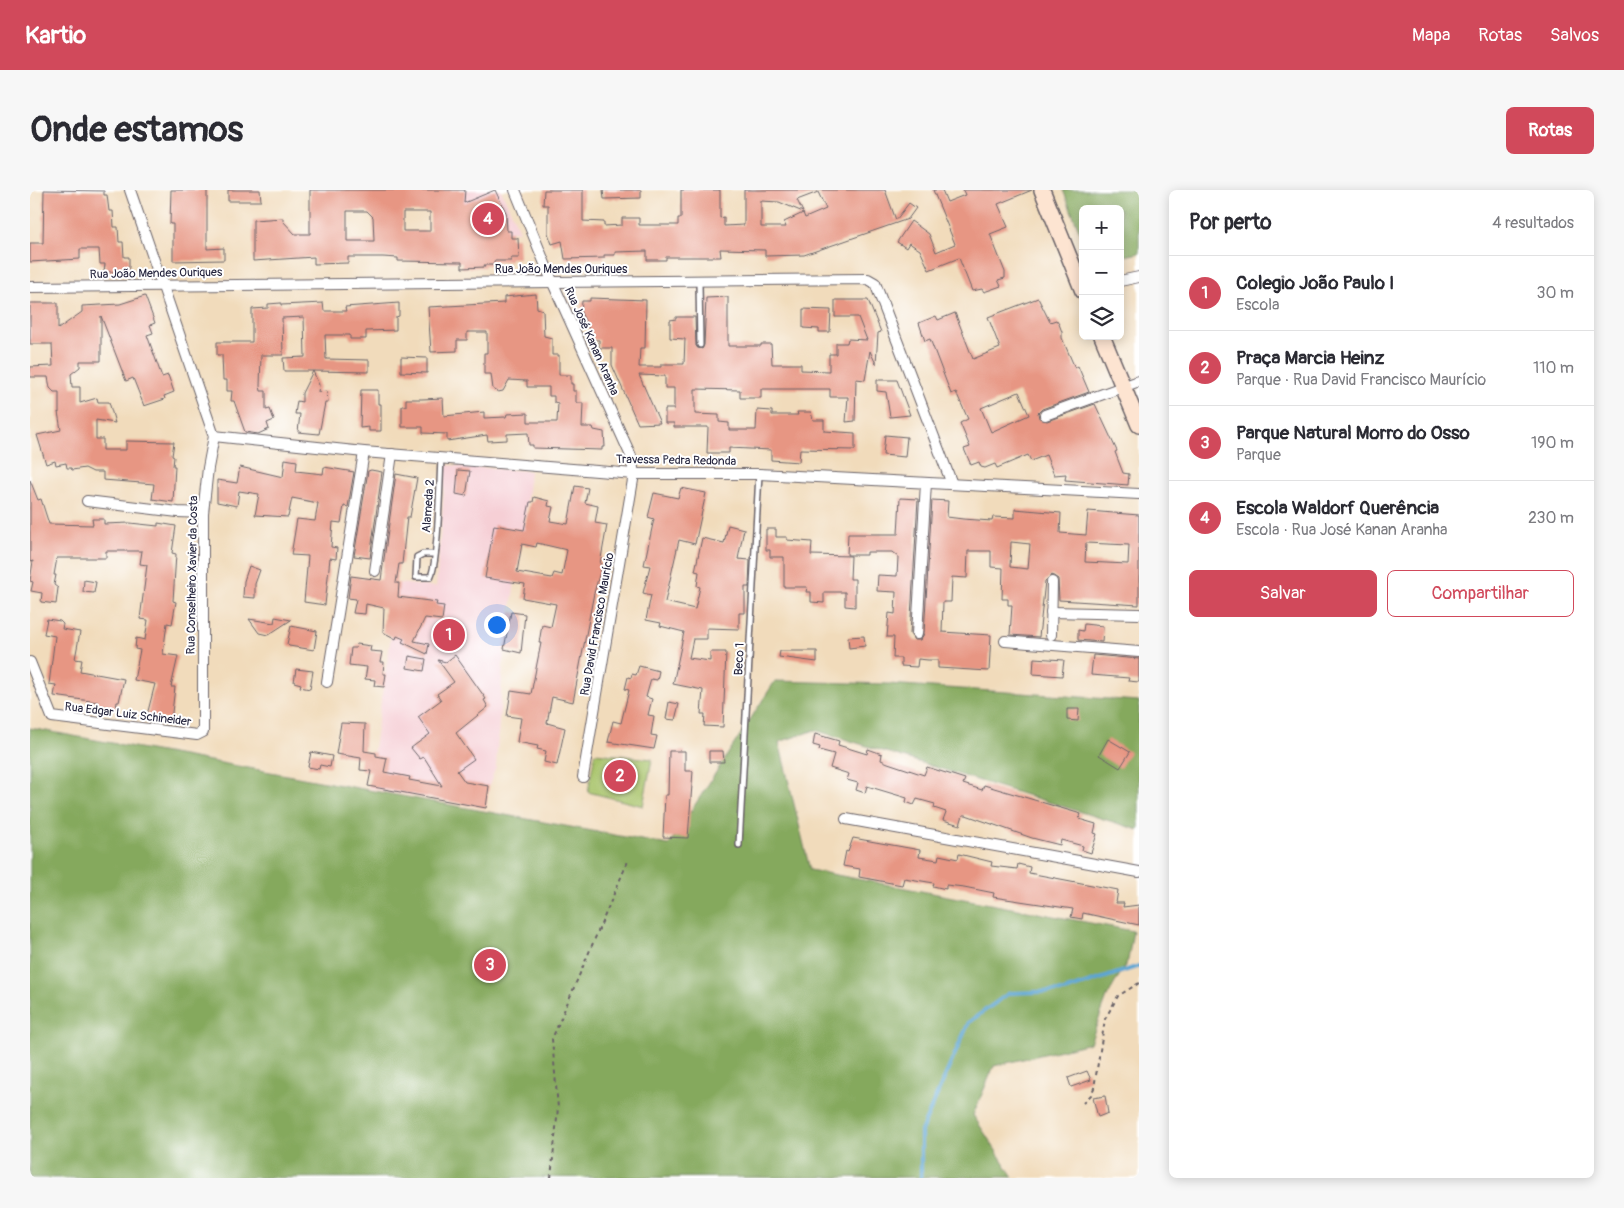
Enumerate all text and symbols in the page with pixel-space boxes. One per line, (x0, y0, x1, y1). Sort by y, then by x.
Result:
text: Kartio (25, 21, 86, 50)
text: Mapa (1412, 24, 1450, 47)
text: Rotas (1478, 24, 1522, 47)
text: Salvos (1550, 24, 1599, 47)
button: Rotas (1506, 107, 1594, 154)
text: Onde estamos (30, 108, 243, 152)
pin: 4 (472, 200, 504, 238)
map controls (1079, 205, 1124, 340)
button: + (1079, 205, 1124, 250)
text: Por perto (1189, 209, 1271, 236)
text: 4 resultados (1492, 213, 1574, 233)
button: − (1079, 250, 1124, 295)
street label: Rua João Mendes Ouriques (495, 262, 628, 277)
street label: Rua João Mendes Ouriques (90, 265, 223, 282)
text: Colegio João Paulo I (1236, 271, 1394, 295)
text: 1 (1202, 283, 1208, 303)
text: 30 m (1536, 283, 1574, 303)
street label: Rua José Kanan Aranha (561, 285, 622, 398)
button: layers (1079, 295, 1124, 340)
text: Escola (1236, 295, 1279, 315)
text: Praça Marcia Heinz (1236, 346, 1384, 370)
text: 2 (1201, 358, 1209, 378)
text: 110 m (1533, 358, 1574, 378)
text: Parque · Rua David Francisco Maurício (1236, 370, 1486, 390)
text: Parque Natural Morro do Osso (1236, 421, 1470, 445)
text: 3 (1201, 433, 1209, 453)
text: 190 m (1531, 433, 1574, 453)
text: Parque (1236, 445, 1281, 465)
street label: Travessa Pedra Redonda (616, 452, 737, 469)
street label: Alameda 2 (419, 479, 438, 533)
street label: Rua Conselheiro Xavier da Costa (184, 495, 201, 655)
text: Escola Waldorf Querência (1236, 496, 1439, 520)
text: 4 (1200, 508, 1210, 528)
text: 230 m (1528, 508, 1574, 528)
text: Escola · Rua José Kanan Aranha (1236, 520, 1447, 540)
street label: Rua David Francisco Maurício (578, 551, 618, 697)
button: Salvar (1189, 570, 1377, 617)
button: Compartilhar (1387, 570, 1574, 617)
your location (484, 612, 510, 638)
pin: 1 (433, 616, 465, 654)
street label: Beco 1 (731, 642, 748, 676)
street label: Rua Edgar Luiz Schineider (64, 699, 193, 730)
pin: 2 (604, 757, 636, 795)
pin: 3 (474, 946, 506, 984)

